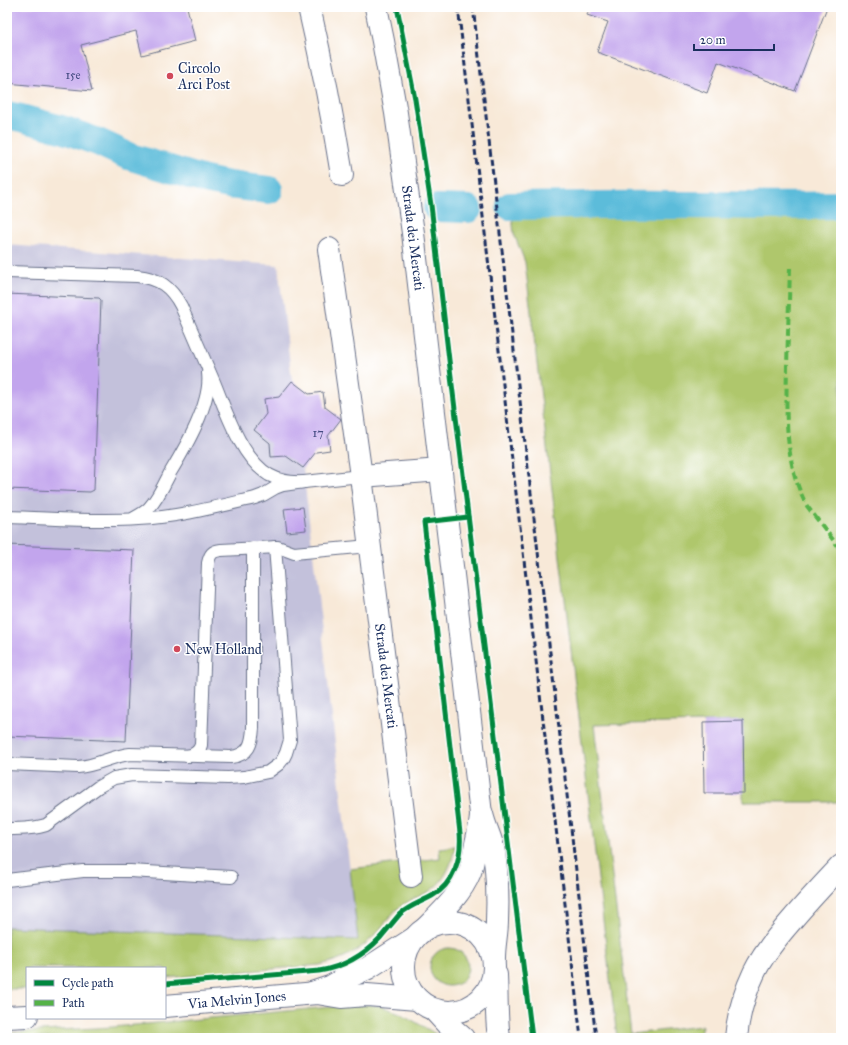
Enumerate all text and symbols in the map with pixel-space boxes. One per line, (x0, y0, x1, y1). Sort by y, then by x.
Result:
scale bar (694, 26, 774, 52)
text: 20 m (700, 33, 726, 47)
place label: Circolo Arci Post (177, 60, 230, 93)
house number: 15e (65, 68, 81, 82)
marker: Circolo Arci Post (165, 71, 175, 81)
street label: Strada dei Mercati (398, 184, 428, 292)
house number: 17 (312, 426, 324, 440)
street label: Strada dei Mercati (371, 622, 401, 730)
place label: New Holland (185, 641, 262, 658)
marker: New Holland (172, 644, 182, 654)
legend (26, 967, 166, 1019)
text: Cycle path (62, 976, 114, 990)
street label: Via Melvin Jones (186, 987, 287, 1014)
text: Path (62, 996, 85, 1010)

